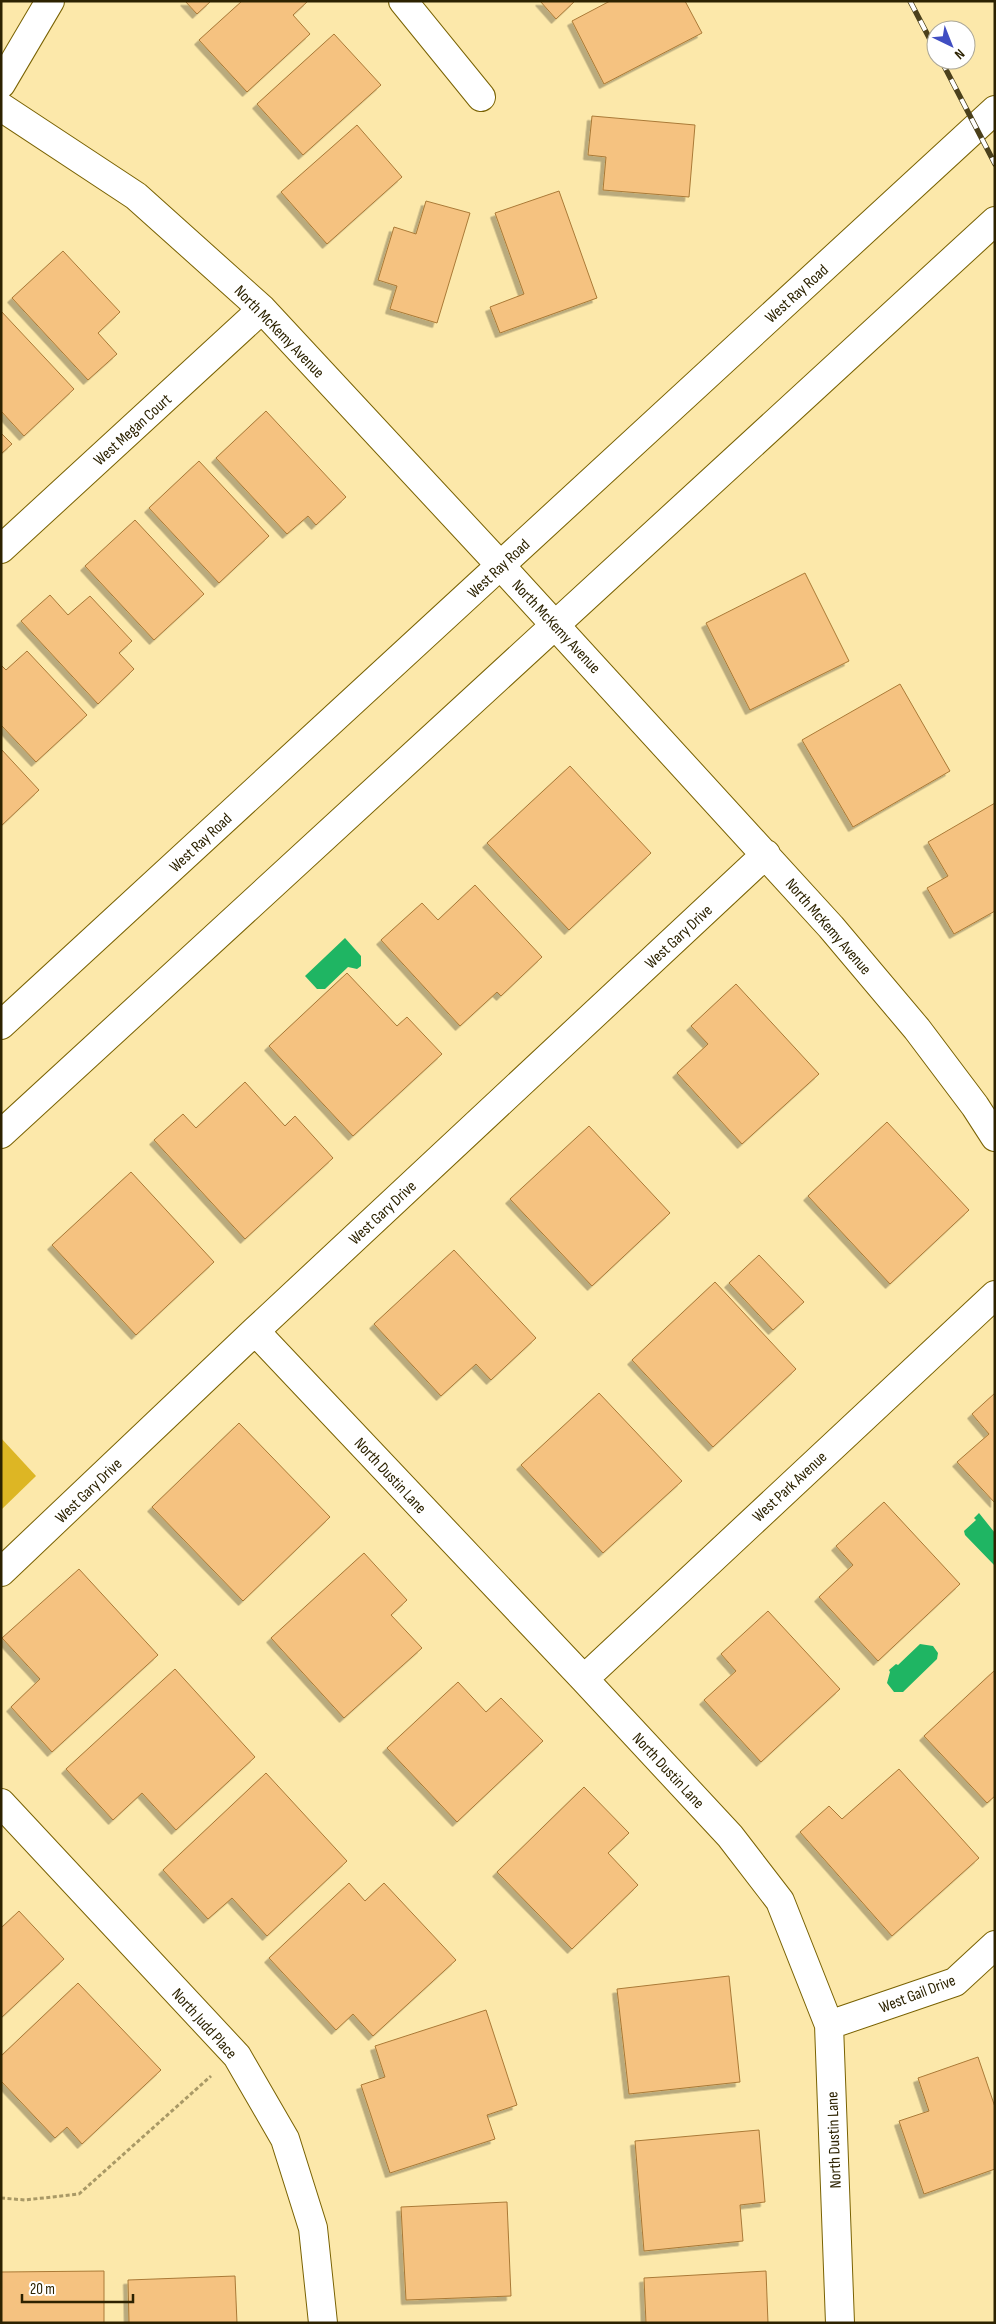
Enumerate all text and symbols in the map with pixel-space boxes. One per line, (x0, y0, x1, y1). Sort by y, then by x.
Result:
north arrow (926, 20, 976, 70)
text: N (951, 45, 968, 63)
street label: West Ray Road (762, 261, 832, 327)
street label: North McKemy Avenue (230, 282, 328, 382)
street label: West Megan Court (90, 390, 176, 470)
street label: West Ray Road (464, 535, 534, 603)
street label: North McKemy Avenue (508, 576, 604, 678)
street label: West Ray Road (166, 809, 236, 877)
street label: North McKemy Avenue (781, 875, 875, 979)
street label: West Gary Drive (641, 901, 717, 973)
street label: West Gary Drive (345, 1177, 421, 1249)
street label: North Dustin Lane (350, 1434, 430, 1518)
street label: West Park Avenue (749, 1448, 831, 1526)
street label: West Gary Drive (52, 1455, 126, 1528)
street label: North Dustin Lane (628, 1729, 708, 1813)
street label: West Gail Drive (877, 1971, 958, 2018)
street label: North Judd Place (167, 1985, 241, 2063)
street label: North Dustin Lane (823, 2091, 846, 2189)
scale bar (22, 2272, 134, 2304)
text: 20 m (30, 2280, 55, 2299)

